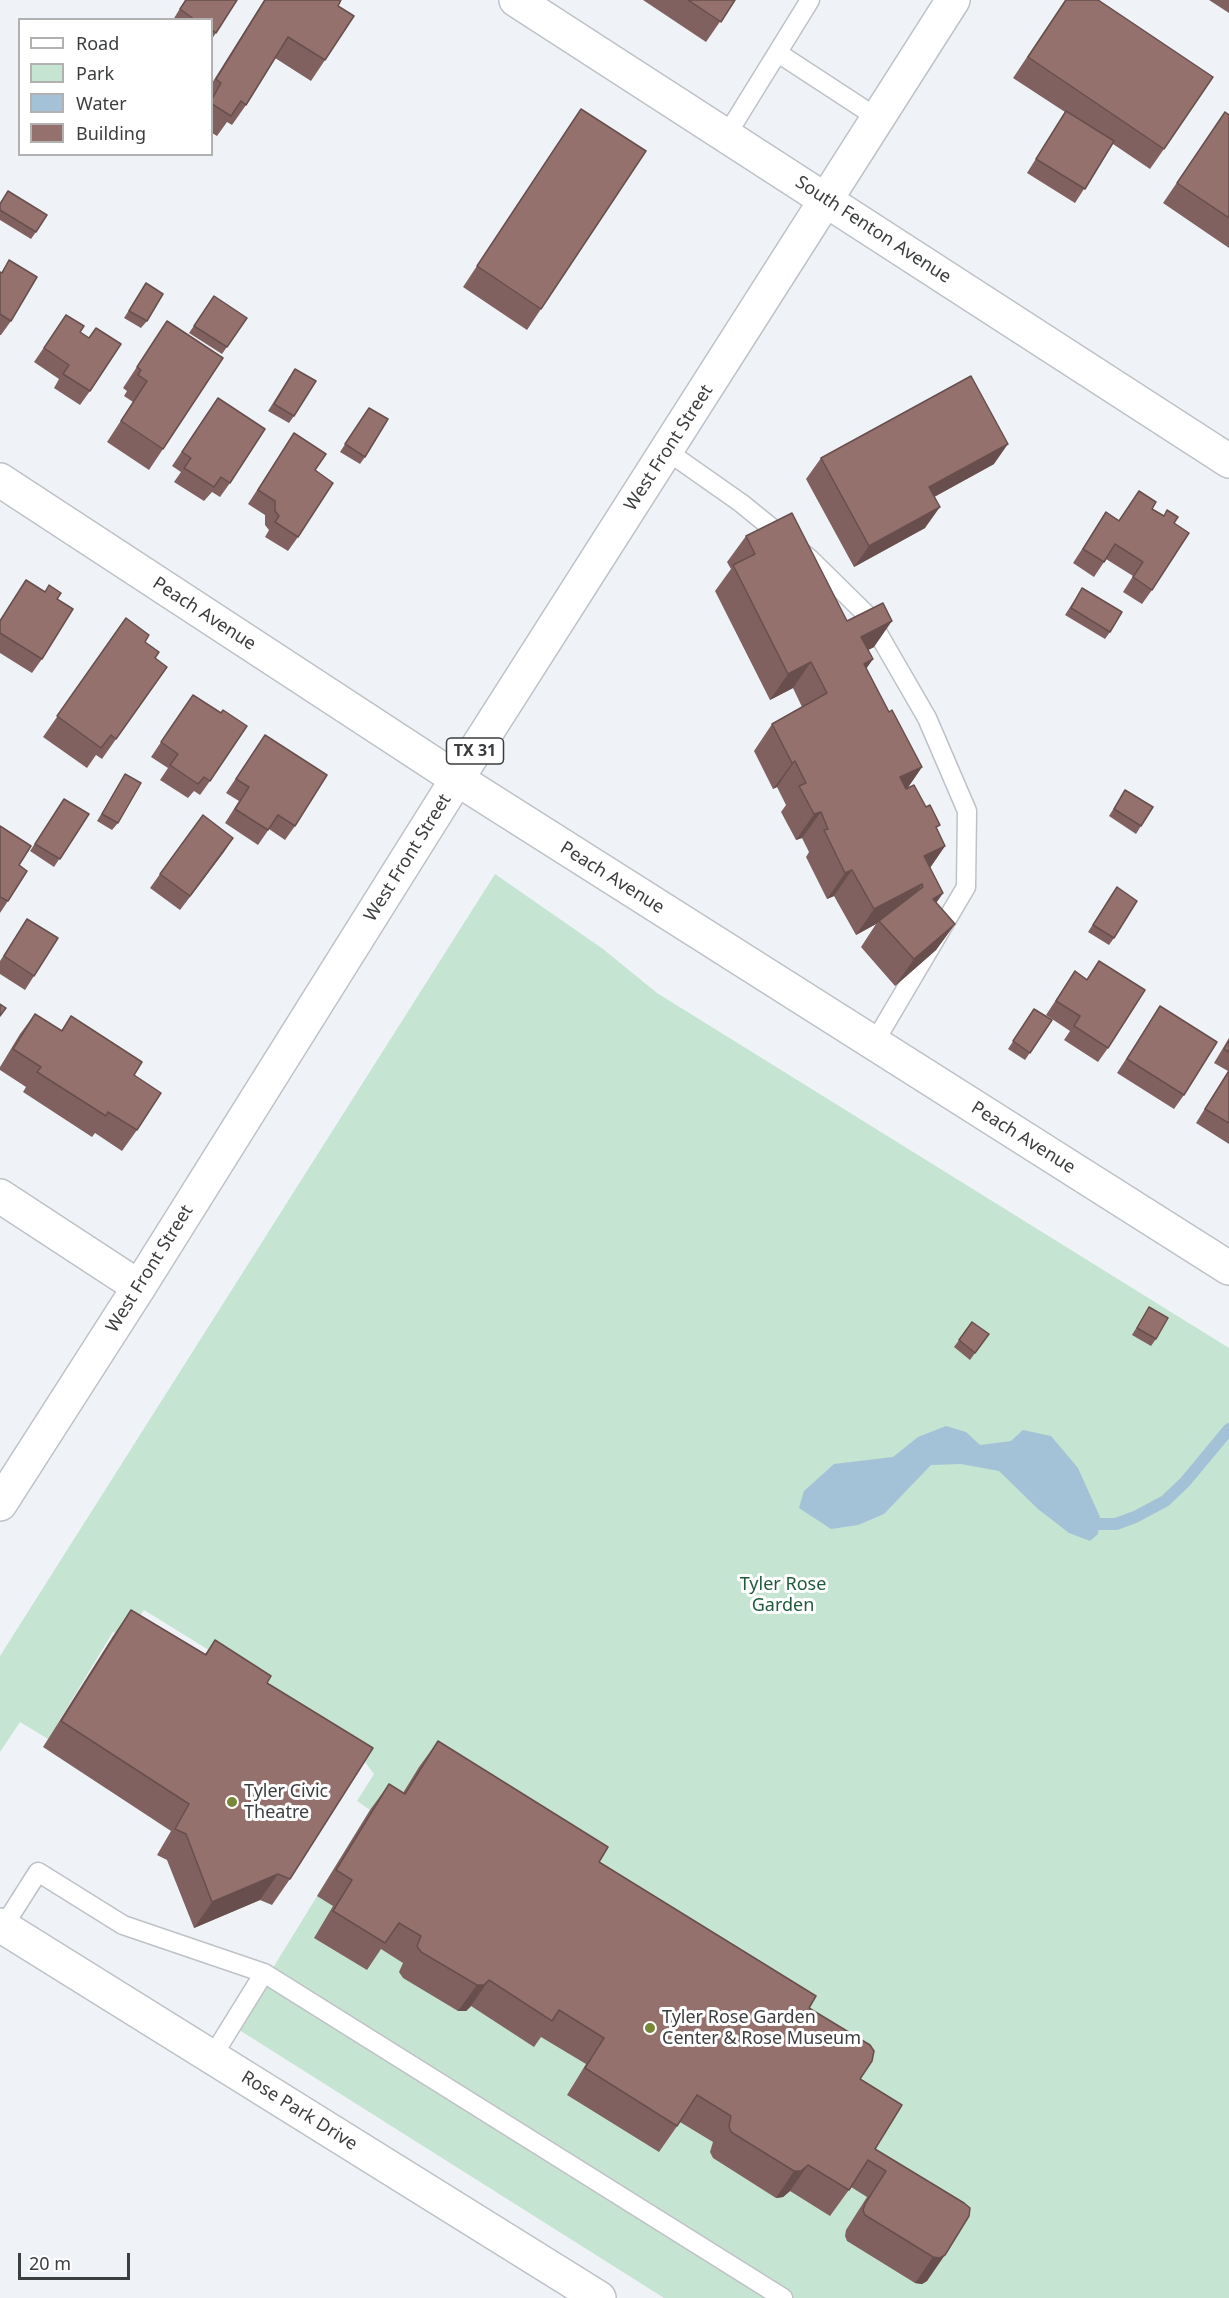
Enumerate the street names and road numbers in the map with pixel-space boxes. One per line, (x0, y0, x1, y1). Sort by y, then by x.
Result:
street label: South Fenton Avenue (791, 172, 955, 288)
street label: West Front Street (620, 381, 718, 515)
street label: Peach Avenue (148, 573, 260, 655)
road number: TX 31 (446, 738, 504, 764)
street label: West Front Street (360, 790, 456, 926)
street label: Peach Avenue (556, 837, 668, 919)
street label: Peach Avenue (967, 1097, 1079, 1179)
street label: West Front Street (102, 1201, 198, 1337)
street label: Rose Park Drive (237, 2067, 361, 2155)

